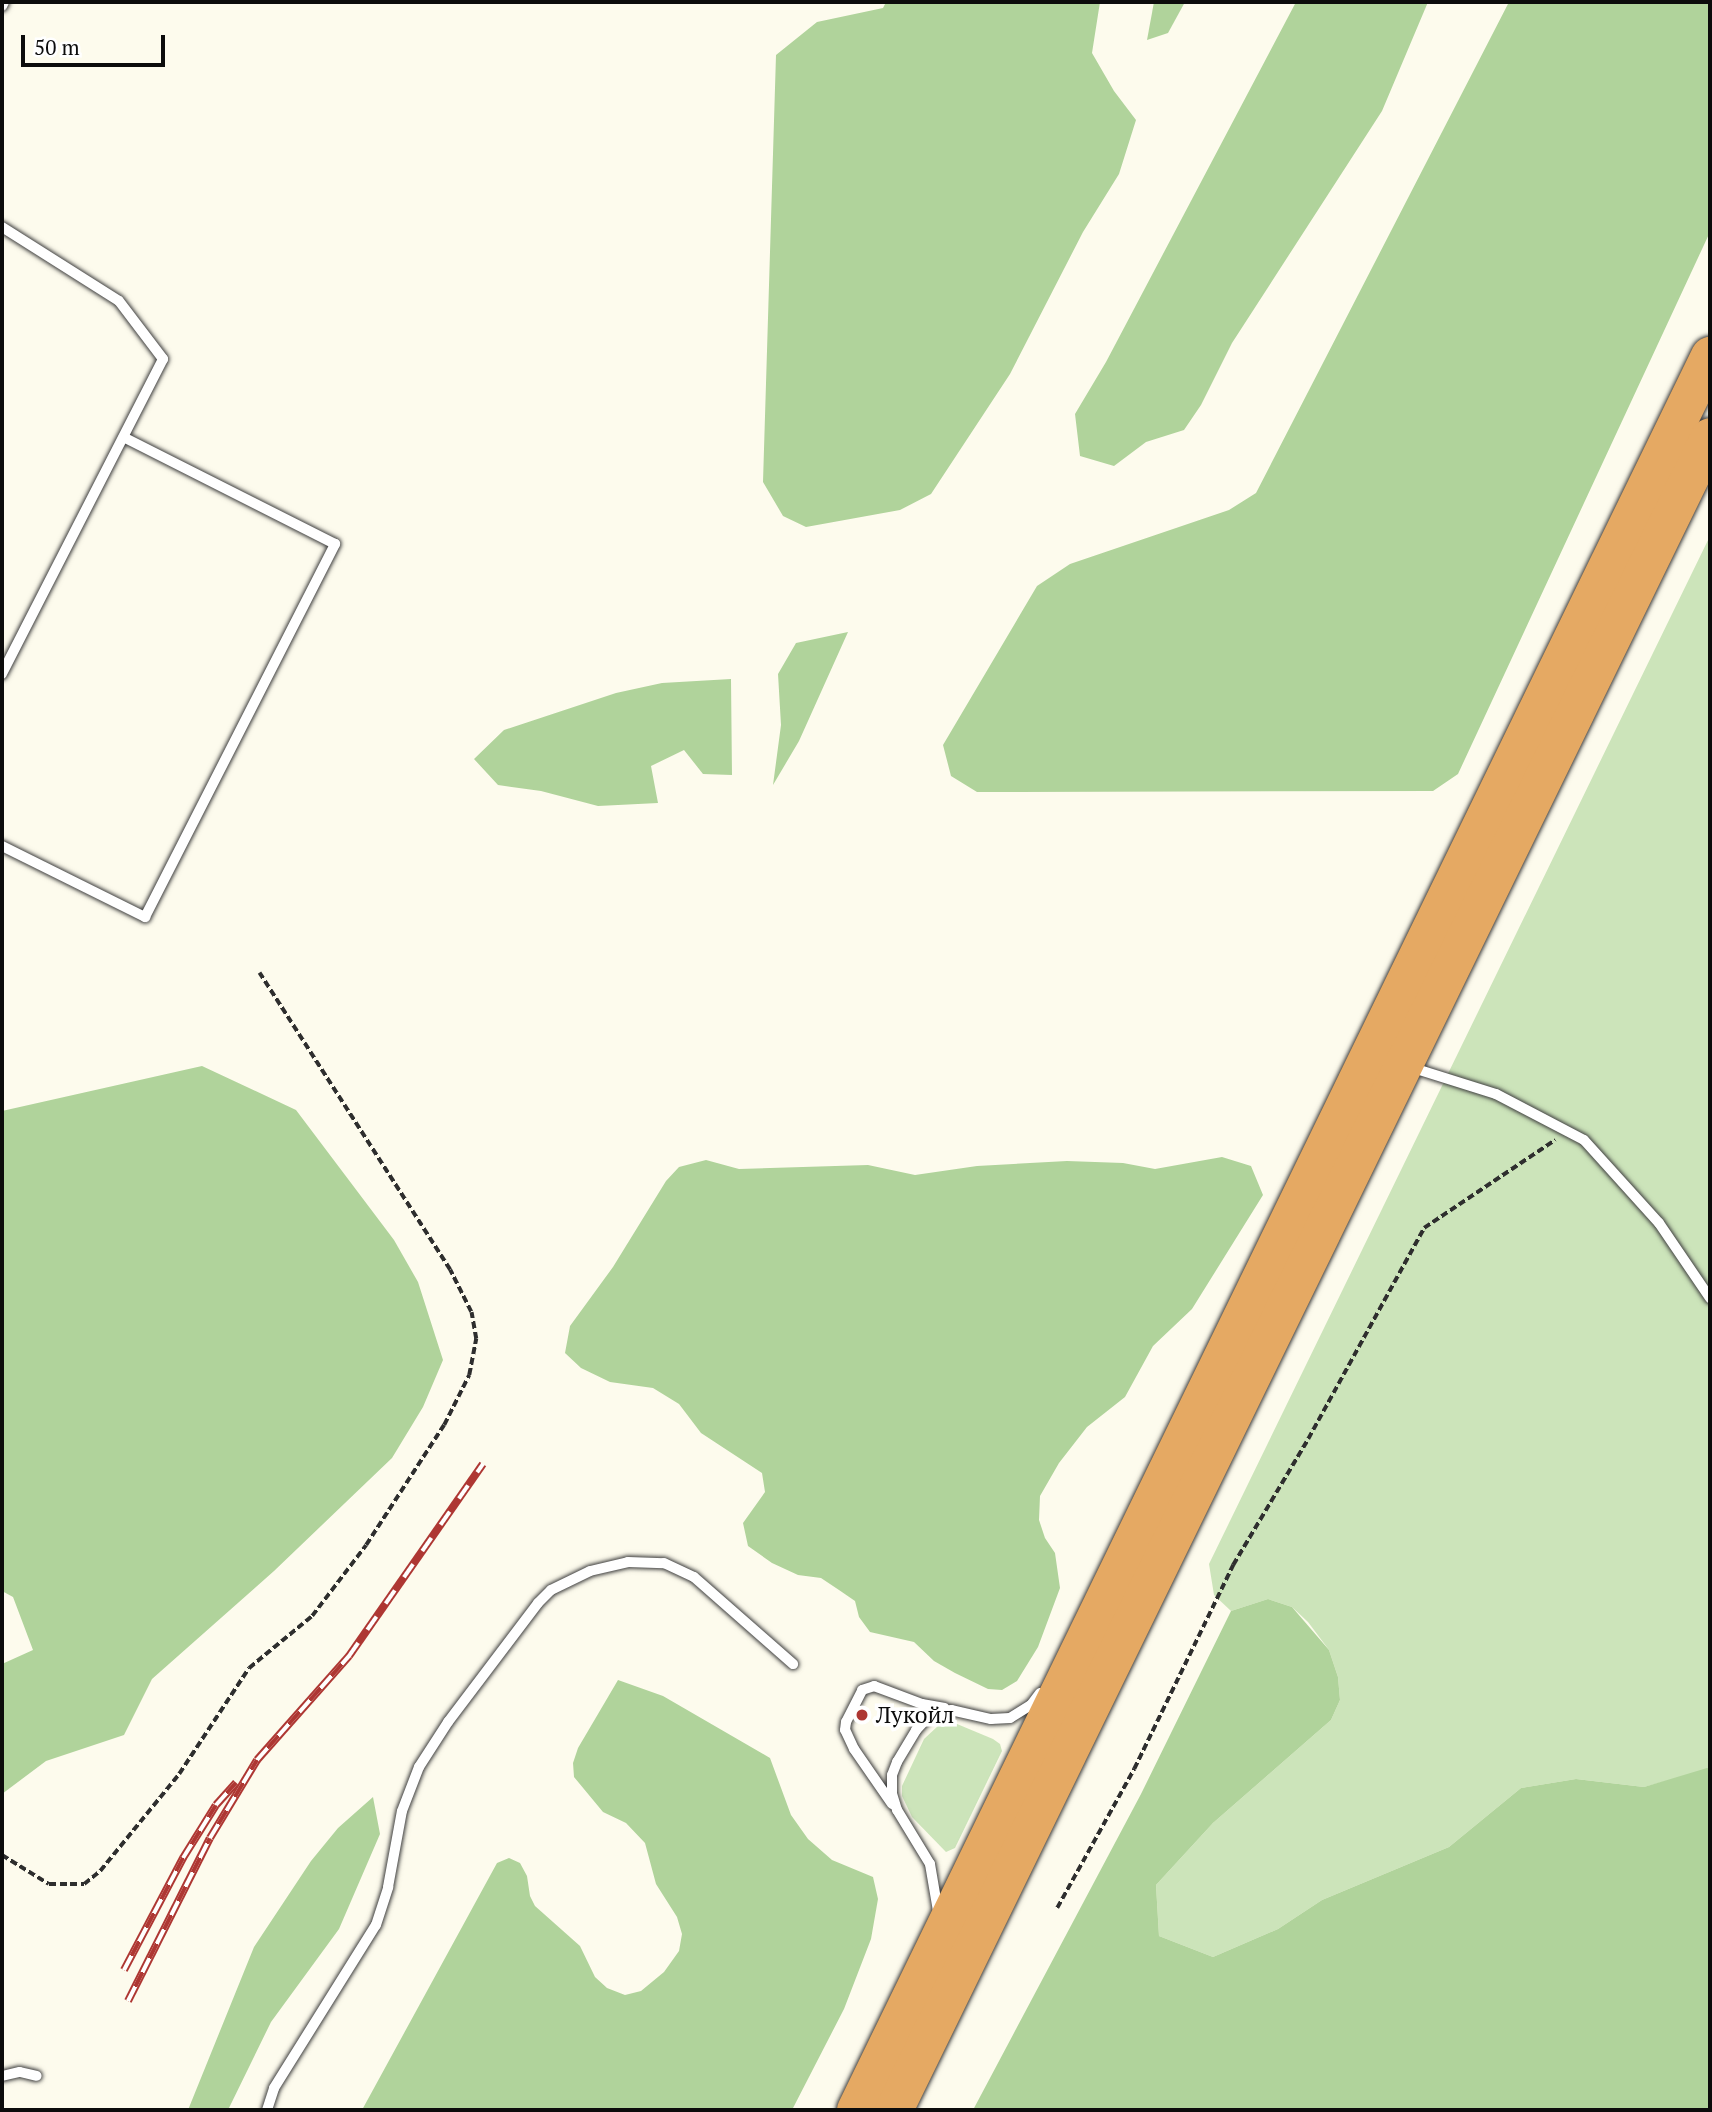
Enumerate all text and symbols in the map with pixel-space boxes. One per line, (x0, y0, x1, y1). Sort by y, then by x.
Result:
scale bar (24, 21, 168, 65)
text: 50 m (34, 33, 80, 61)
place label: Лукойл (876, 1701, 954, 1729)
marker: Лукойл (854, 1707, 870, 1723)

